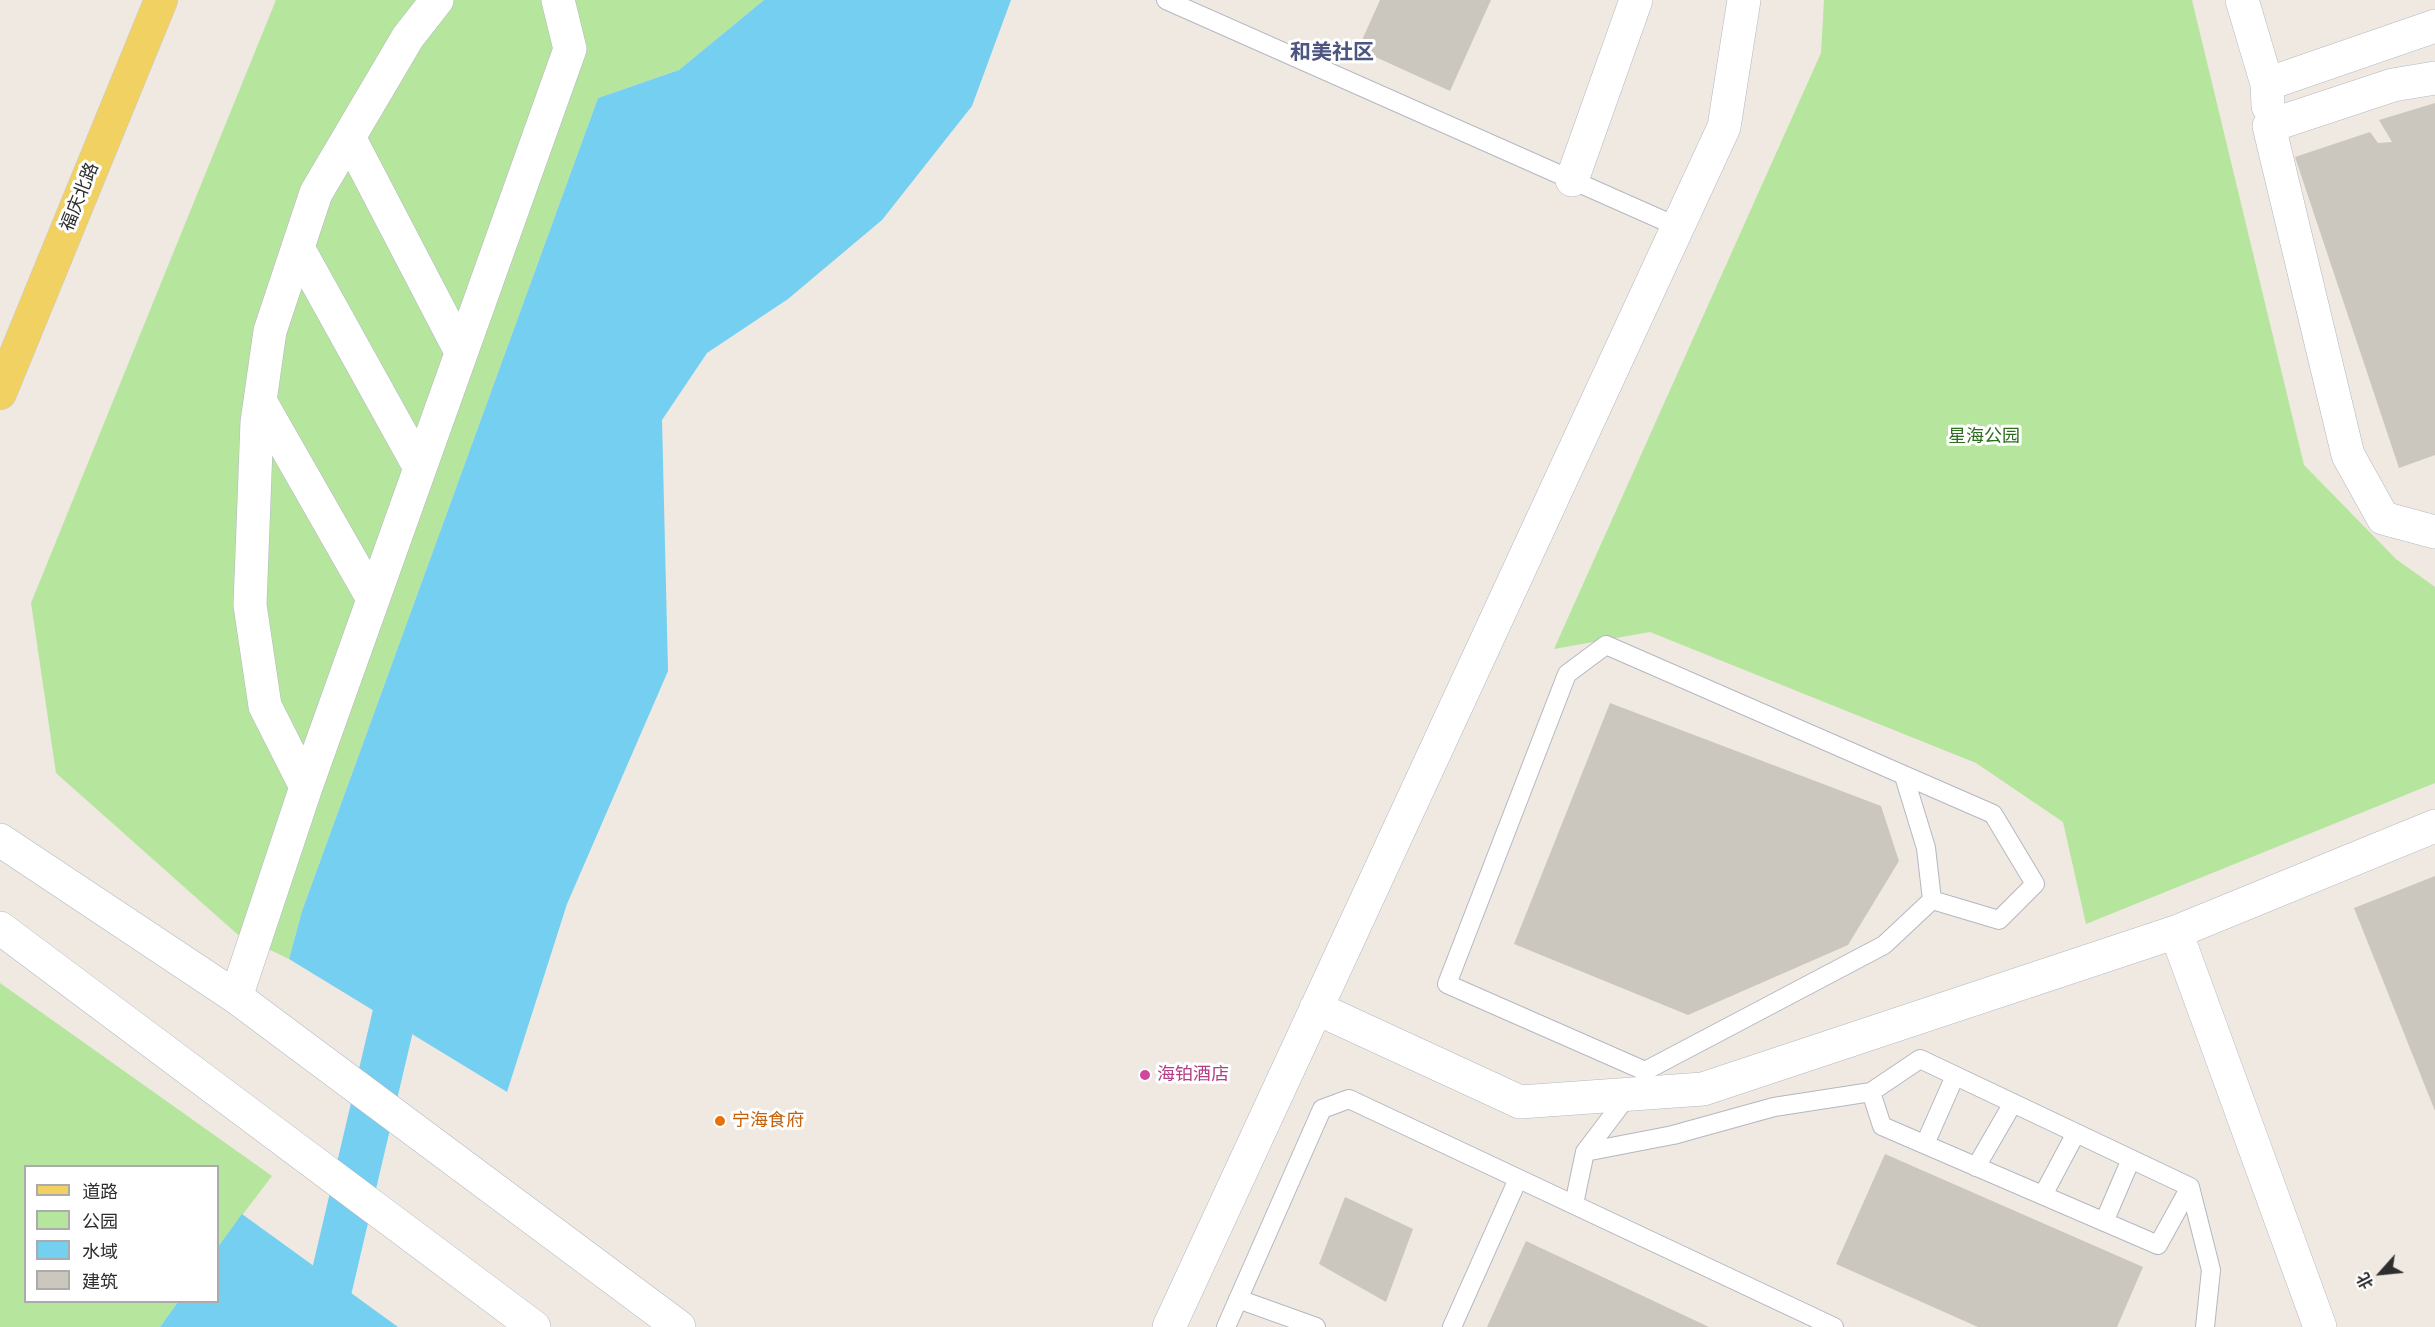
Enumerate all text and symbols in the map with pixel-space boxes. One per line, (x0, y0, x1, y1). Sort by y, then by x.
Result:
district label: 和美社区 (1290, 40, 1374, 66)
street label: 福庆北路 (57, 160, 103, 234)
park label: 星海公园 (1948, 426, 2020, 448)
place label: 海铂酒店 (1157, 1064, 1229, 1086)
marker: 海铂酒店 (1138, 1068, 1152, 1082)
place label: 宁海食府 (732, 1110, 804, 1132)
marker: 宁海食府 (713, 1114, 727, 1128)
legend (24, 1165, 219, 1303)
text: 道路 (82, 1179, 118, 1203)
text: 公园 (82, 1209, 118, 1233)
text: 水域 (82, 1239, 118, 1263)
north arrow (2351, 1243, 2411, 1303)
text: 建筑 (82, 1269, 118, 1293)
text: 北 (2352, 1269, 2378, 1293)

